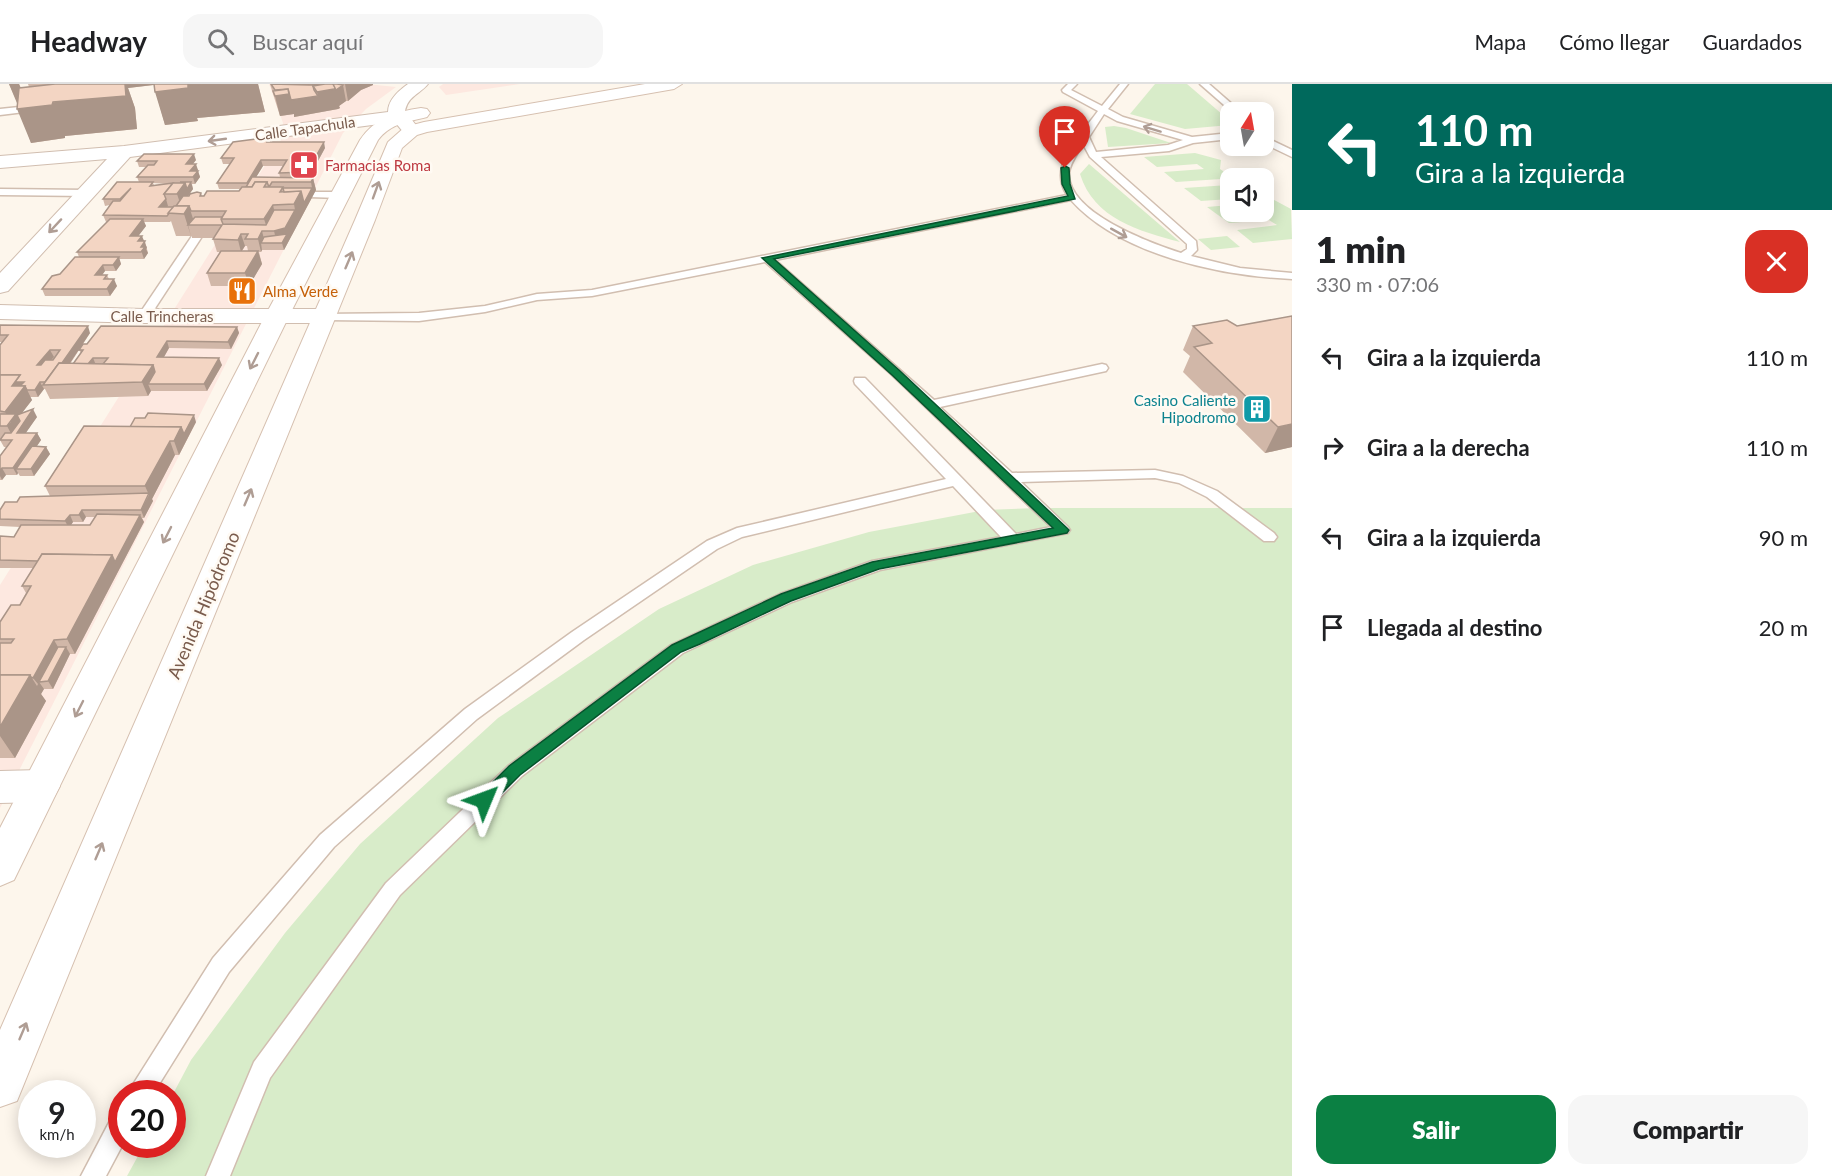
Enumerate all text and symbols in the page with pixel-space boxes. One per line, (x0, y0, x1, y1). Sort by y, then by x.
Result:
search box (183, 14, 603, 68)
text: Headway (30, 24, 147, 58)
icon: search (204, 25, 237, 58)
text: Buscar aquí (252, 28, 363, 55)
text: Mapa (1474, 29, 1526, 54)
text: Cómo llegar (1559, 29, 1670, 54)
text: Guardados (1703, 29, 1802, 54)
north arrow (1220, 102, 1274, 156)
map controls (1220, 102, 1274, 222)
text: 110 m (1415, 105, 1533, 155)
pin (1039, 106, 1090, 168)
icon: left (1316, 108, 1394, 186)
street label: Calle Tapachula (254, 112, 356, 144)
icon: arrive (1048, 115, 1081, 148)
one-way arrow (1143, 123, 1162, 134)
one-way arrow (208, 134, 228, 145)
pharmacy icon: Farmacias Roma (288, 149, 320, 181)
place label: Farmacias Roma (325, 156, 431, 174)
text: Gira a la izquierda (1415, 156, 1625, 189)
button: sound (1220, 168, 1274, 222)
one-way arrow (372, 181, 383, 200)
one-way arrow (49, 218, 63, 233)
text: 1 min (1316, 227, 1406, 271)
one-way arrow (1109, 228, 1127, 239)
button: close (1745, 230, 1808, 293)
one-way arrow (344, 251, 355, 269)
text: 330 m · 07:06 (1316, 272, 1439, 296)
restaurant icon: Alma Verde (226, 275, 258, 307)
place label: Alma Verde (263, 282, 338, 300)
street label: Calle Trincheras (110, 307, 214, 325)
icon: left (1316, 341, 1349, 374)
text: Gira a la izquierda (1367, 344, 1541, 371)
text: 110 m (1746, 344, 1808, 371)
one-way arrow (248, 352, 260, 369)
place label: Casino Caliente Hipodromo (1134, 391, 1236, 426)
building icon: Casino Caliente Hipodromo (1241, 393, 1273, 425)
icon: right (1316, 431, 1349, 464)
text: Gira a la derecha (1367, 434, 1530, 461)
text: 110 m (1746, 434, 1808, 461)
one-way arrow (243, 489, 254, 507)
icon: left (1316, 521, 1349, 554)
text: Gira a la izquierda (1367, 524, 1541, 551)
text: 90 m (1759, 524, 1808, 551)
one-way arrow (160, 526, 172, 544)
street label: Avenida Hipódromo (162, 528, 244, 682)
icon: arrive (1316, 611, 1349, 644)
text: Llegada al destino (1367, 614, 1543, 641)
text: 20 m (1759, 614, 1808, 641)
one-way arrow (73, 700, 84, 718)
position arrow (452, 768, 516, 832)
one-way arrow (94, 842, 105, 861)
one-way arrow (18, 1022, 29, 1040)
speed limit sign: 20 (108, 1080, 186, 1158)
text: 9 (48, 1094, 66, 1130)
button: Salir (1316, 1095, 1556, 1164)
button: Compartir (1568, 1095, 1808, 1164)
text: km/h (39, 1125, 75, 1143)

